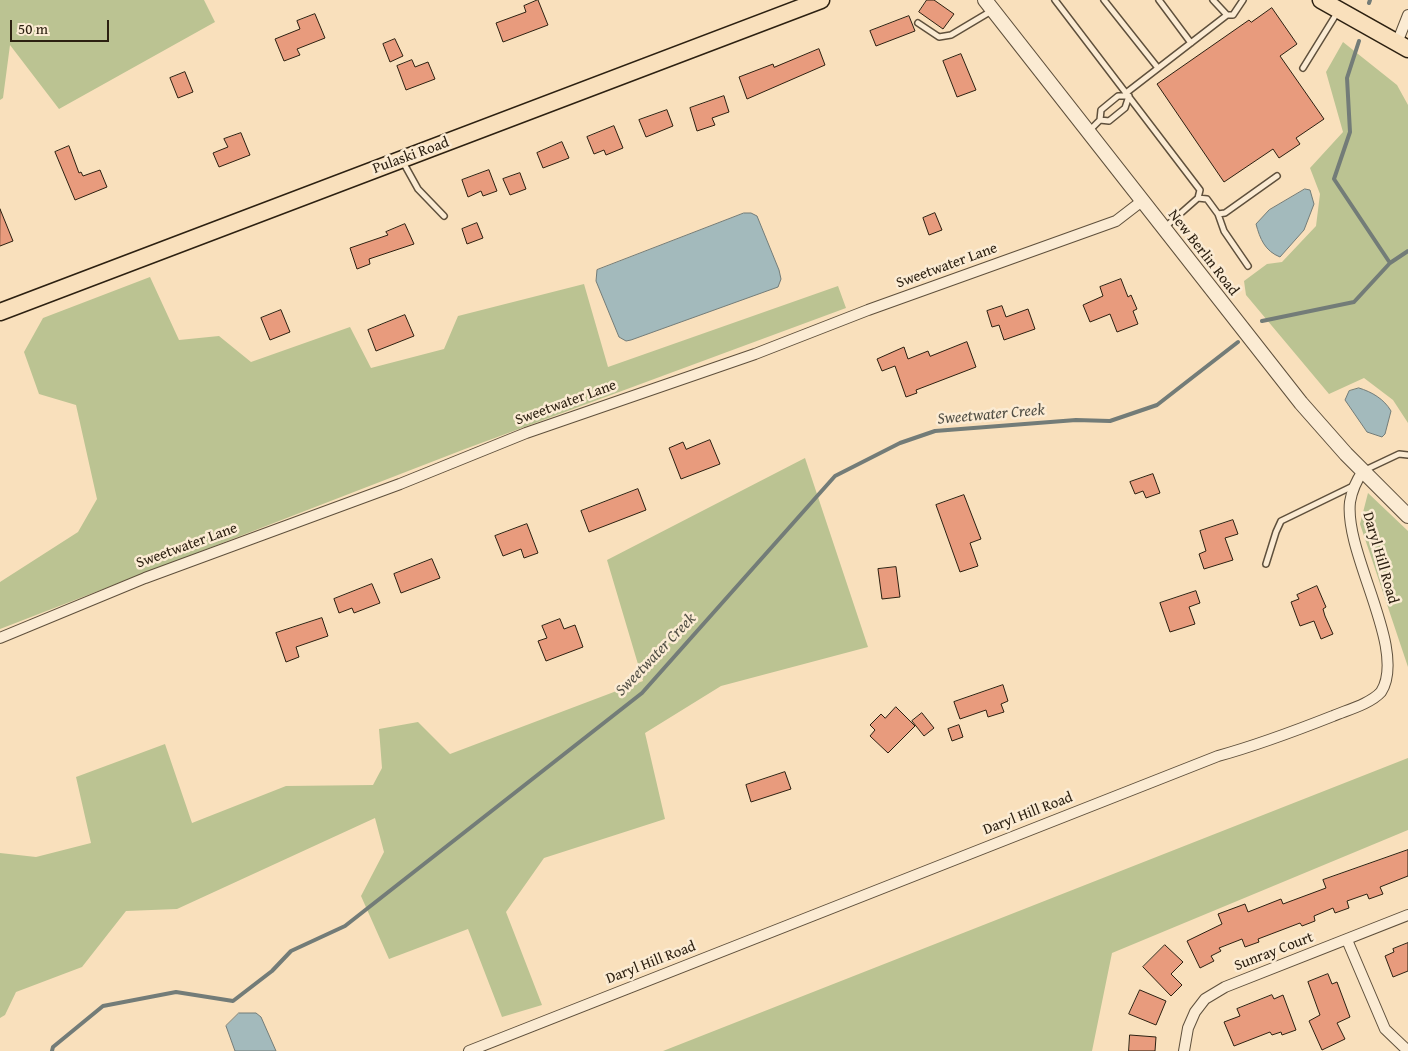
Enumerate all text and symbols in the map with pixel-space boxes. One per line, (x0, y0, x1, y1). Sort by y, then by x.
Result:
scale bar (12, 10, 111, 42)
text: 50 m (18, 18, 48, 39)
street label: Pulaski Road (370, 134, 452, 178)
street label: New Berlin Road (1164, 206, 1242, 300)
street label: Sweetwater Lane (894, 239, 1000, 293)
street label: Sweetwater Lane (513, 376, 619, 430)
water label: Sweetwater Creek (937, 401, 1045, 429)
street label: Daryl Hill Road (1358, 510, 1402, 606)
street label: Sweetwater Lane (134, 519, 240, 573)
water label: Sweetwater Creek (612, 610, 700, 700)
street label: Daryl Hill Road (981, 789, 1075, 839)
street label: Sunray Court (1232, 929, 1316, 975)
street label: Daryl Hill Road (604, 938, 698, 988)

